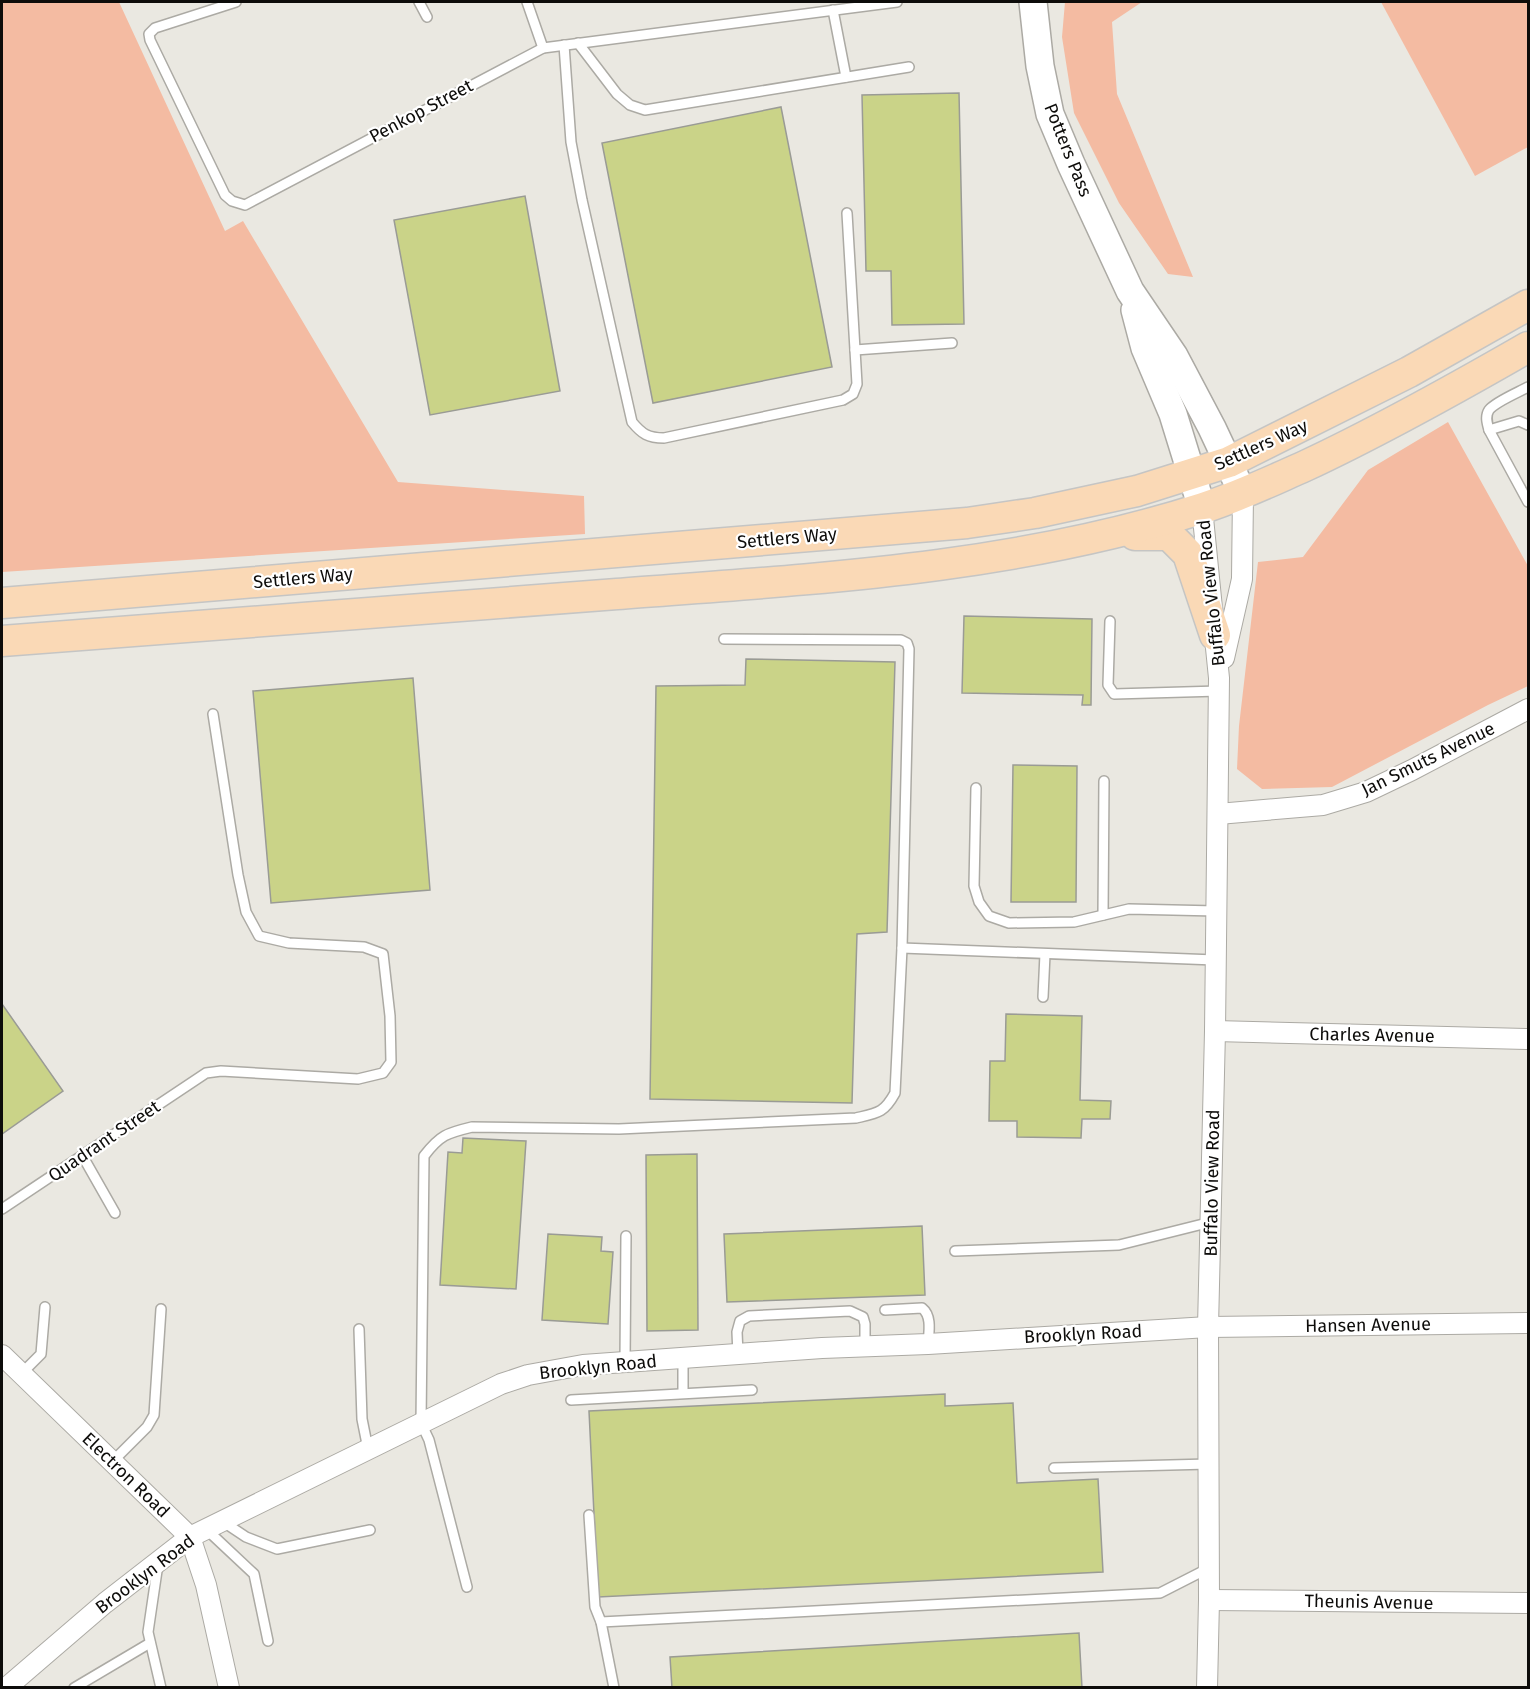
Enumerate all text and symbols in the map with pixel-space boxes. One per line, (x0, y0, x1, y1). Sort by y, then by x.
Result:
street label: Penkop Street (365, 74, 477, 148)
street label: Potters Pass (1039, 100, 1097, 200)
street label: Settlers Way (1211, 415, 1311, 475)
street label: Buffalo View Road (1192, 519, 1230, 667)
street label: Settlers Way (736, 523, 838, 553)
street label: Settlers Way (252, 563, 354, 593)
street label: Jan Smuts Avenue (1358, 717, 1498, 801)
street label: Charles Avenue (1309, 1023, 1435, 1047)
street label: Quadrant Street (44, 1095, 165, 1187)
street label: Buffalo View Road (1200, 1109, 1224, 1257)
street label: Hansen Avenue (1305, 1313, 1431, 1337)
street label: Brooklyn Road (1023, 1320, 1143, 1348)
street label: Brooklyn Road (538, 1350, 658, 1384)
street label: Electron Road (78, 1428, 174, 1522)
street label: Brooklyn Road (91, 1530, 199, 1618)
street label: Theunis Avenue (1304, 1590, 1434, 1614)

